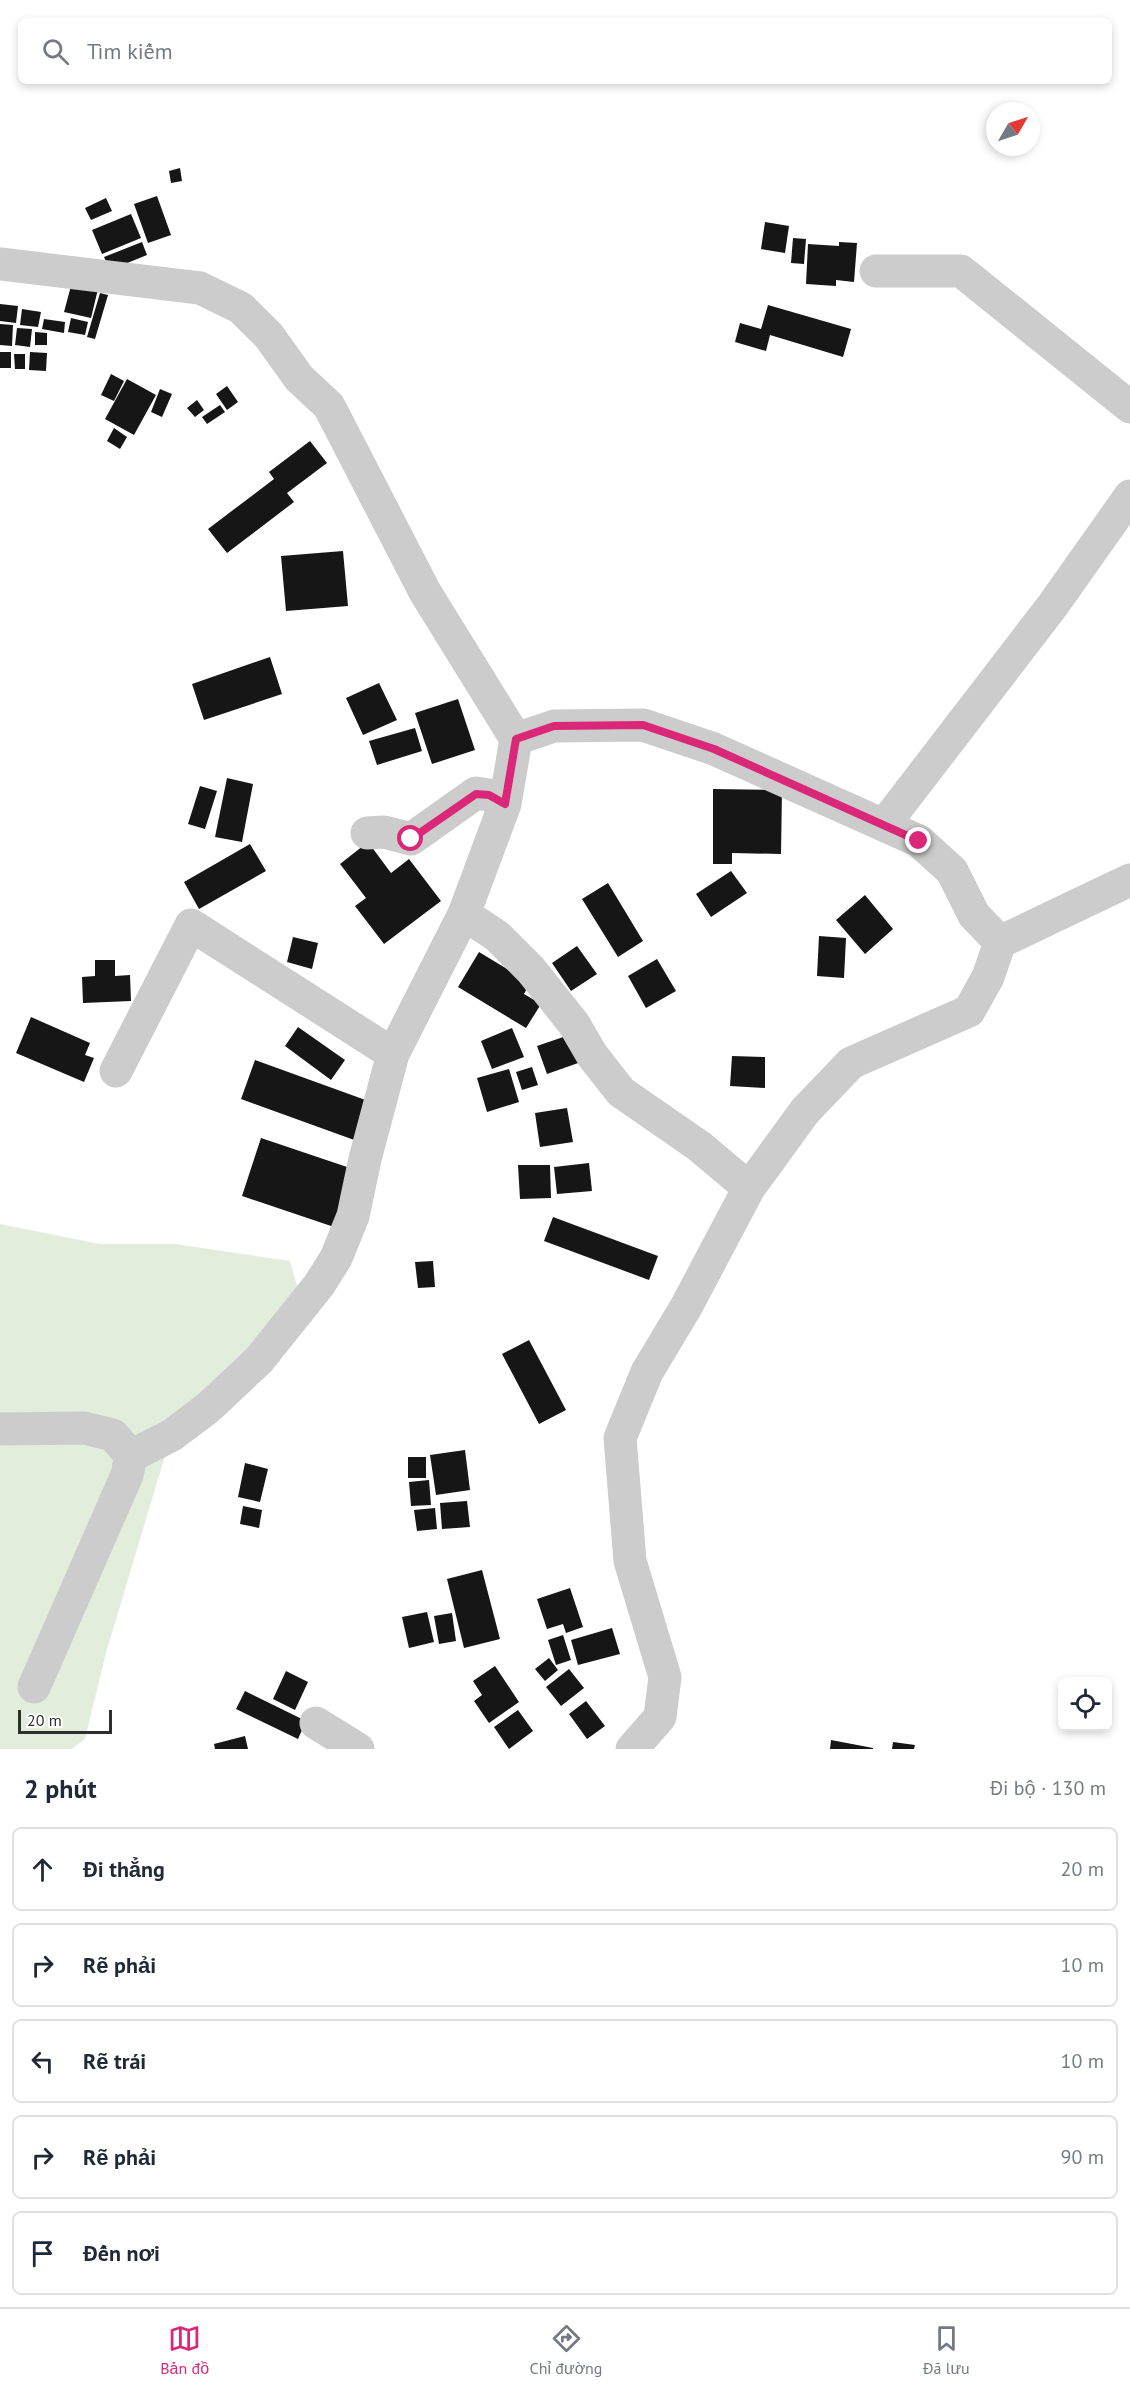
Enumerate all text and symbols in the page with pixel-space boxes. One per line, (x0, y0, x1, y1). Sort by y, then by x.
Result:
search box (18, 18, 1112, 84)
icon: search (39, 35, 72, 68)
text: Tìm kiếm (87, 37, 173, 65)
north arrow (986, 102, 1040, 156)
route start (397, 825, 423, 851)
route end (905, 827, 931, 853)
map controls (1058, 1677, 1112, 1731)
button: locate (1058, 1677, 1112, 1731)
scale bar (18, 1707, 112, 1734)
text: 20 m (27, 1710, 62, 1730)
text: 2 phút (24, 1772, 97, 1805)
text: Đi bộ · 130 m (990, 1775, 1106, 1801)
icon: ahead (26, 1853, 59, 1886)
text: Đi thẳng (83, 1855, 165, 1883)
text: 20 m (1061, 1856, 1104, 1882)
icon: right (26, 1949, 59, 1982)
text: Rẽ phải (83, 1951, 156, 1979)
text: 10 m (1061, 1952, 1104, 1978)
icon: left (26, 2045, 59, 2078)
text: Rẽ trái (83, 2047, 146, 2075)
text: 10 m (1061, 2048, 1104, 2074)
icon: right (26, 2141, 59, 2174)
text: Rẽ phải (83, 2143, 156, 2171)
text: 90 m (1061, 2144, 1104, 2170)
icon: arrive (26, 2237, 59, 2270)
text: Đến nơi (83, 2239, 160, 2267)
tab: Bản đồ (160, 2322, 209, 2378)
tab: Chỉ đường (530, 2322, 602, 2378)
tab: Đã lưu (923, 2322, 970, 2378)

